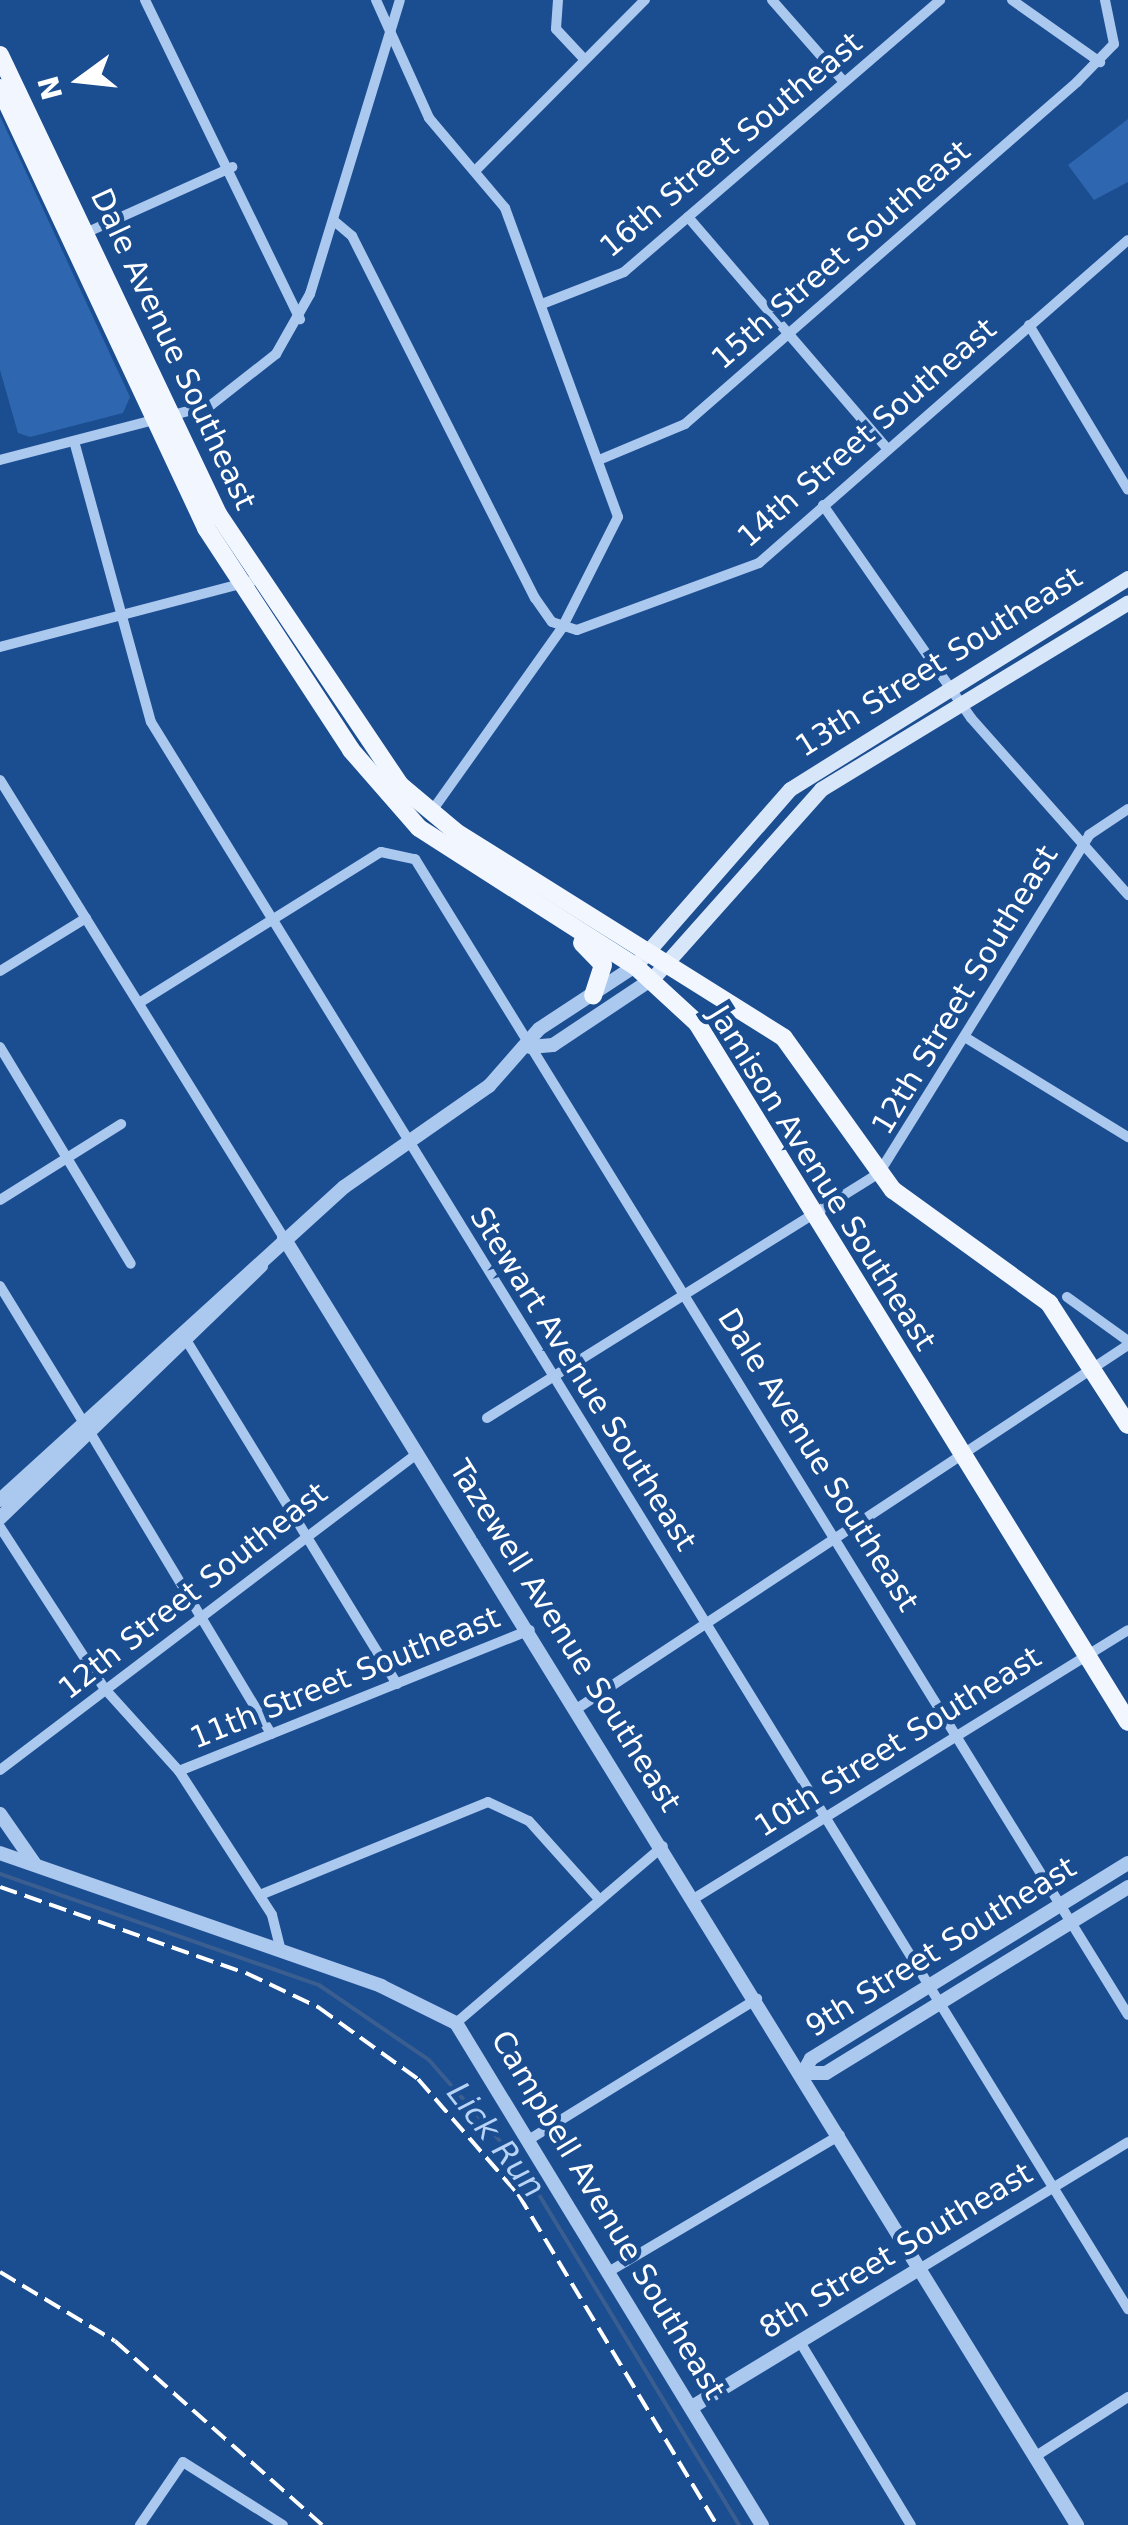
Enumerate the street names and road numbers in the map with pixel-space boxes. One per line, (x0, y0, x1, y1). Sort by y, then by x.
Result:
street label: 16th Street Southeast (593, 25, 869, 265)
street label: 15th Street Southeast (704, 133, 978, 377)
street label: Dale Avenue Southeast (83, 183, 263, 515)
street label: 14th Street Southeast (730, 311, 1004, 555)
street label: 13th Street Southeast (789, 559, 1089, 765)
street label: 12th Street Southeast (864, 839, 1066, 1141)
street label: Jamison Avenue Southeast (701, 999, 943, 1357)
street label: Stewart Avenue Southeast (462, 1201, 704, 1557)
street label: Dale Avenue Southeast (710, 1302, 926, 1618)
street label: Tazewell Avenue Southeast (442, 1454, 688, 1818)
street label: 12th Street Southeast (52, 1475, 334, 1707)
street label: 11th Street Southeast (185, 1599, 505, 1757)
street label: 10th Street Southeast (748, 1639, 1048, 1845)
street label: 9th Street Southeast (799, 1849, 1083, 2045)
street label: Campbell Avenue Southeast (483, 2024, 733, 2406)
street label: 8th Street Southeast (753, 2155, 1039, 2347)

